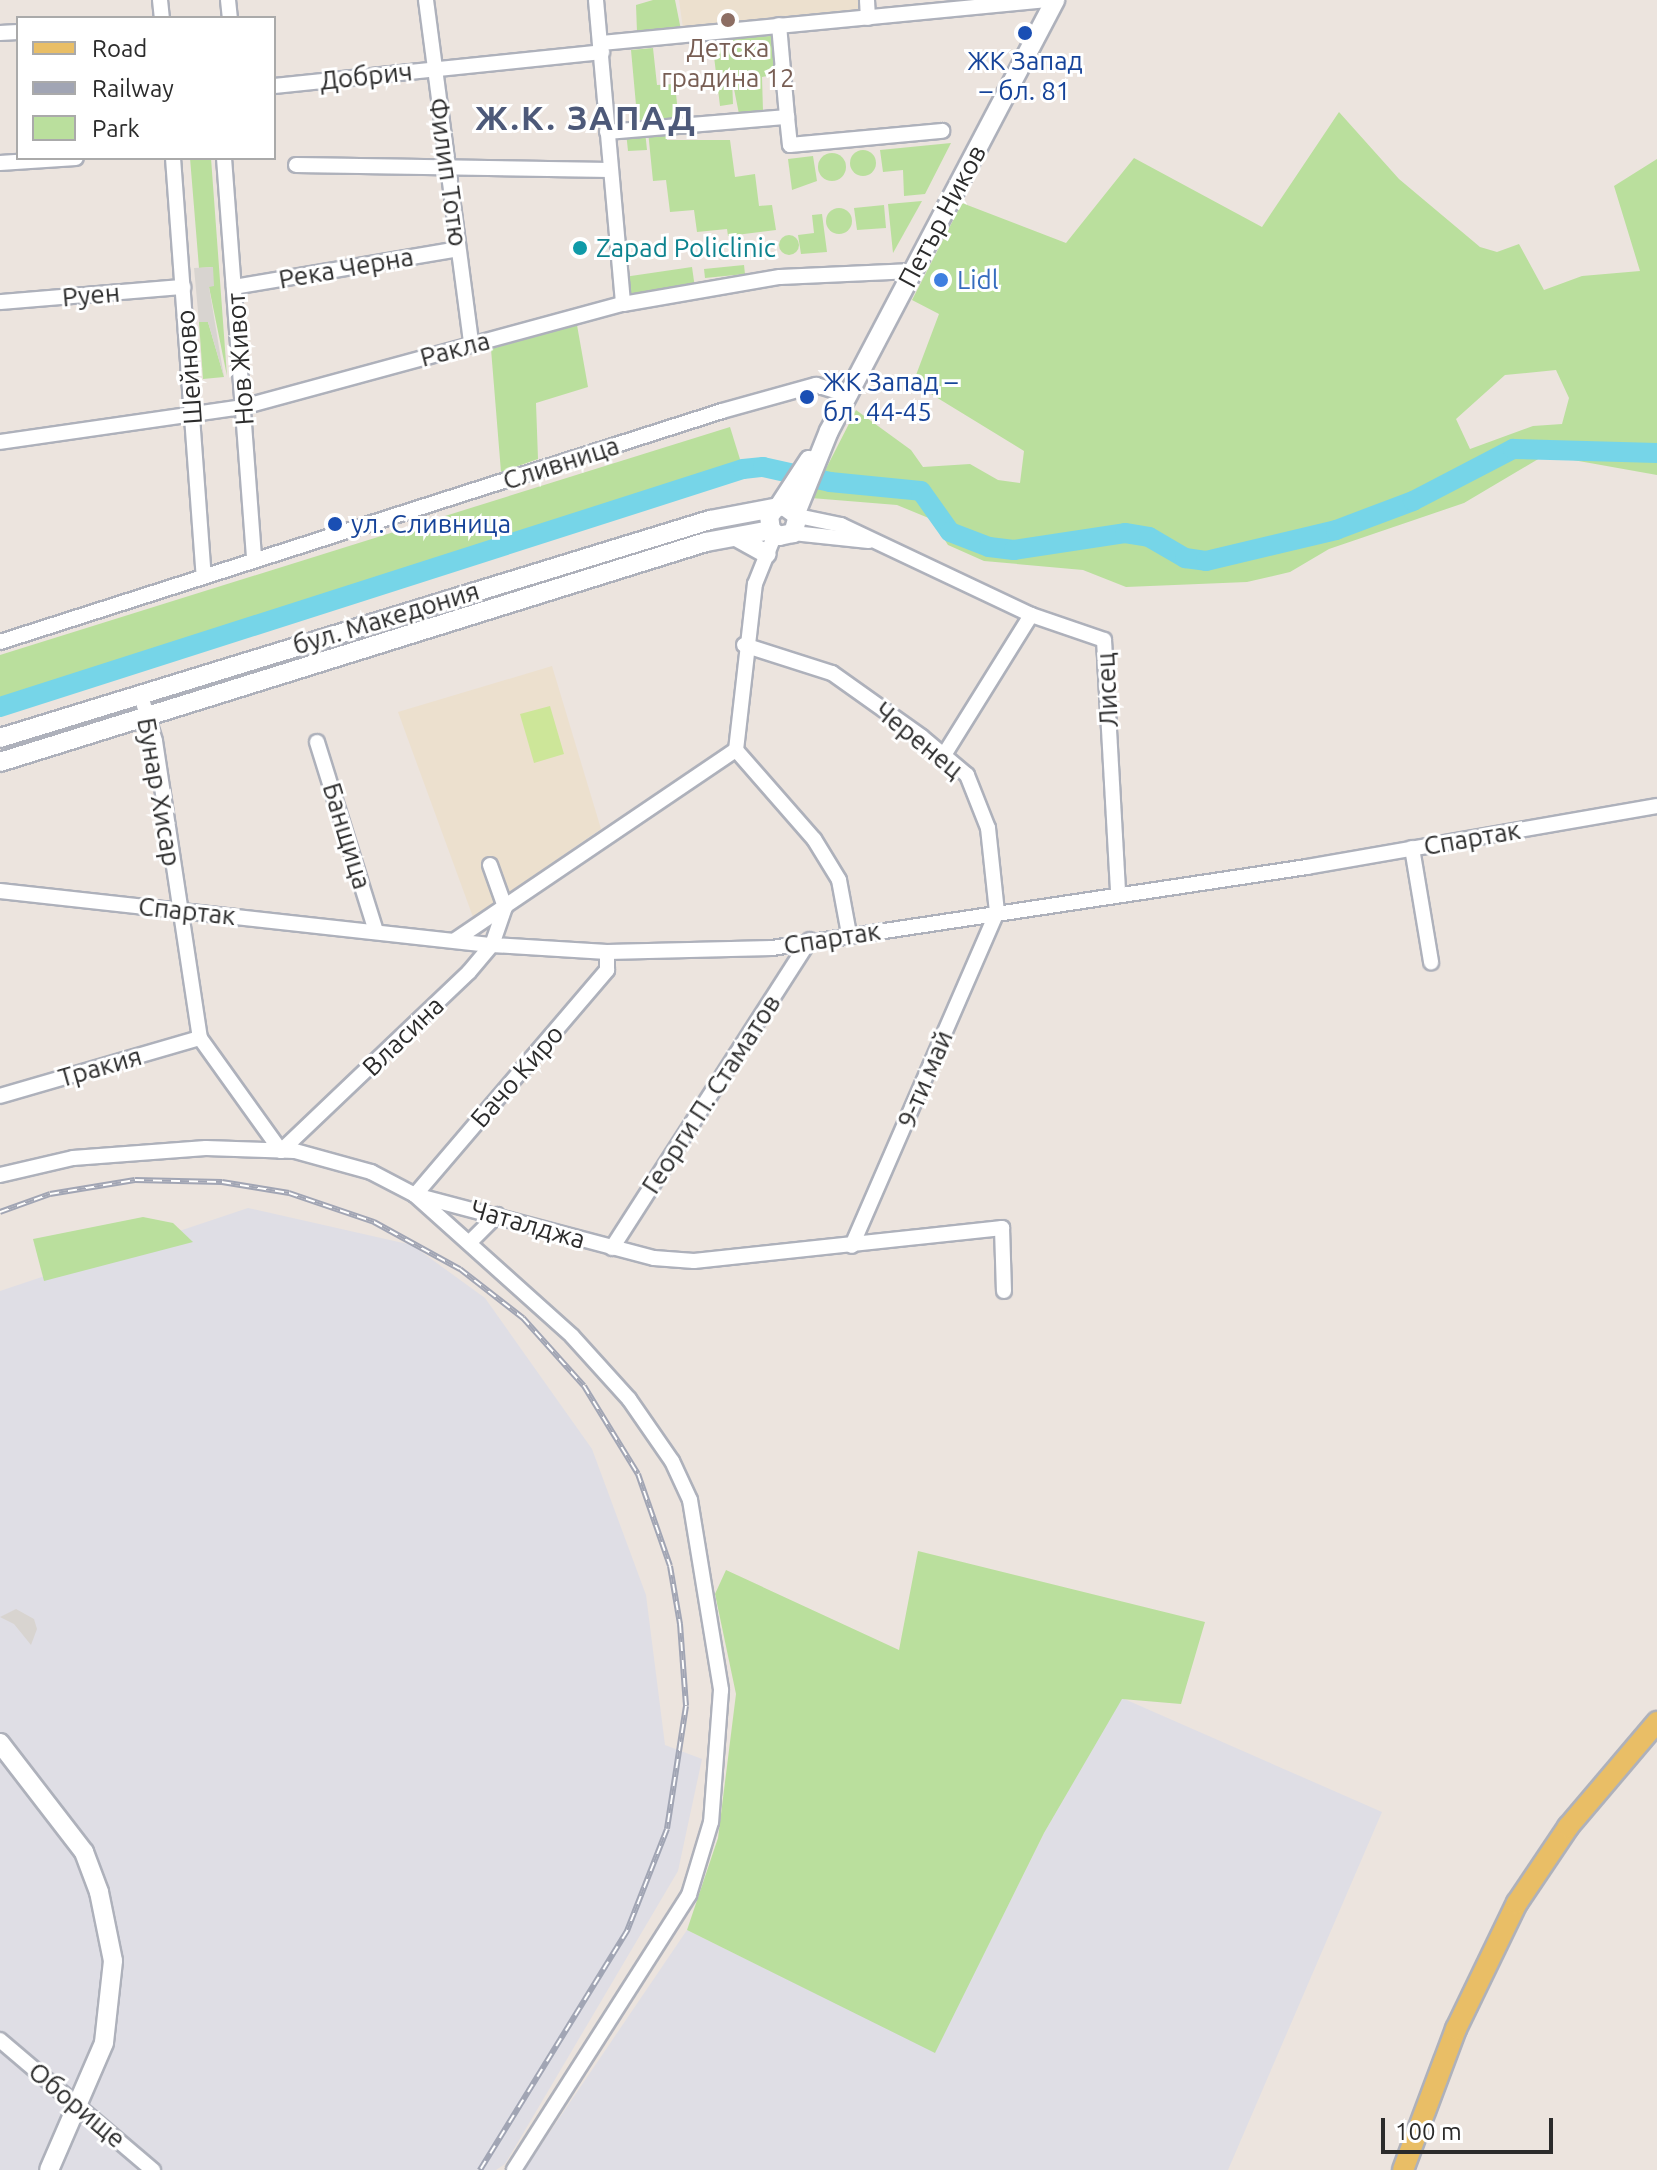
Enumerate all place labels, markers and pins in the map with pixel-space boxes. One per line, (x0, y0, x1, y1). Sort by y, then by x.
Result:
marker: Детска градина 12 (719, 11, 737, 29)
marker: ЖК Запад – бл. 81 (1016, 24, 1034, 42)
place label: Детска градина 12 (661, 32, 795, 94)
place label: ЖК Запад – бл. 81 (967, 45, 1083, 106)
place label: Zapad Policlinic (596, 232, 776, 264)
marker: Zapad Policlinic (571, 239, 589, 257)
place label: Lidl (957, 264, 999, 296)
marker: Lidl (932, 271, 950, 289)
place label: ЖК Запад – бл. 44-45 (823, 366, 958, 428)
marker: ЖК Запад – бл. 44-45 (798, 388, 816, 406)
place label: ул. Сливница (351, 508, 511, 540)
marker: ул. Сливница (326, 515, 344, 533)

